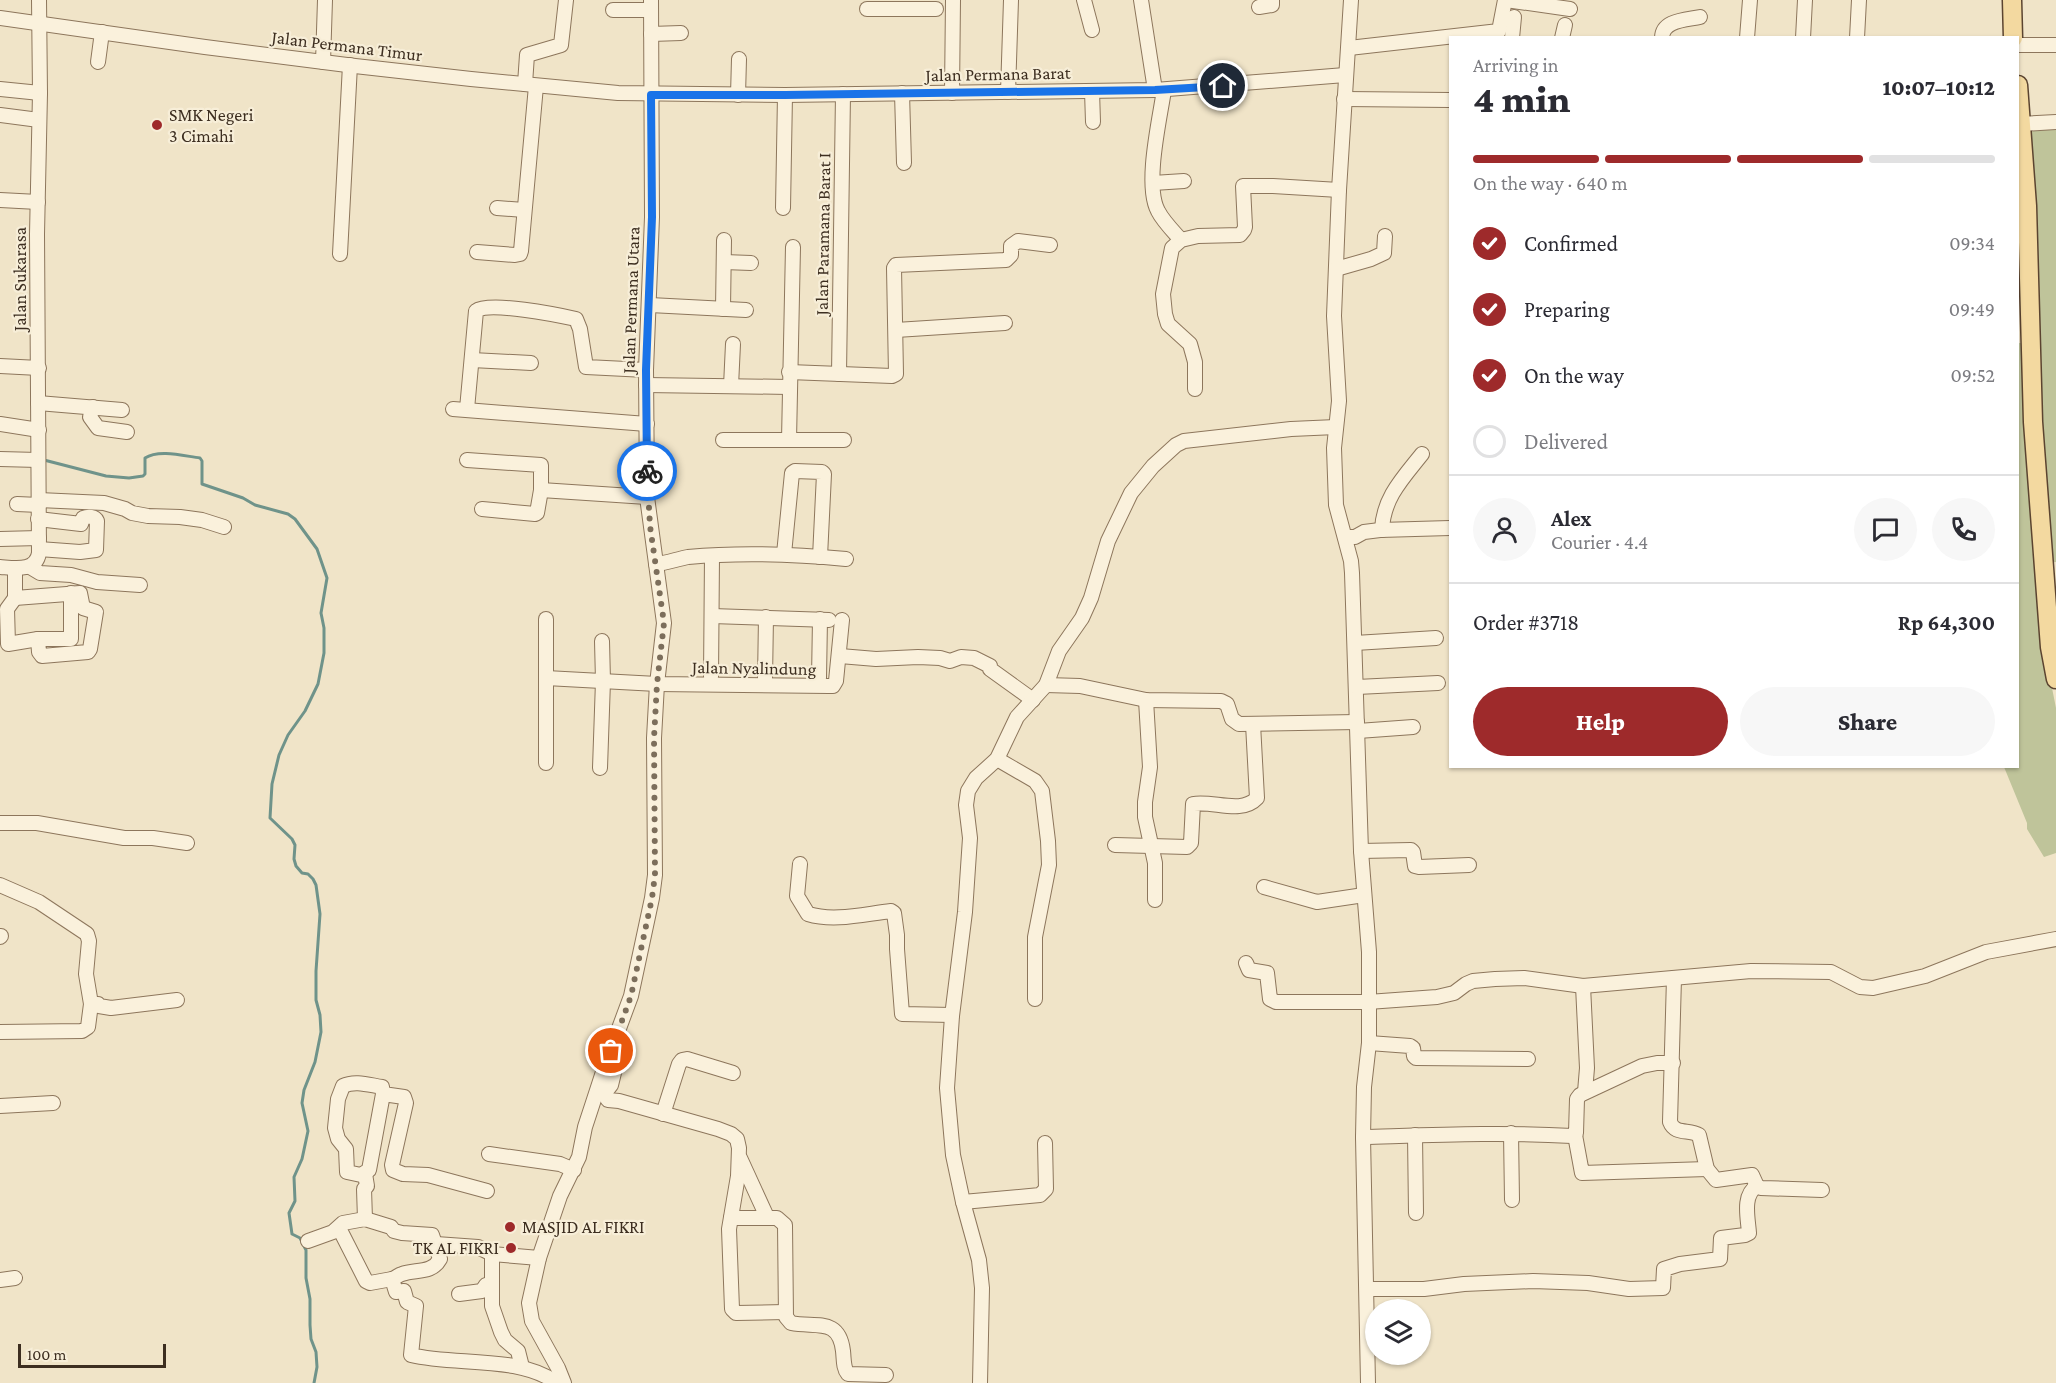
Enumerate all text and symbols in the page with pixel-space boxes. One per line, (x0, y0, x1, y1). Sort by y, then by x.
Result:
street label: Jalan Permana Timur (268, 27, 424, 65)
text: Arriving in (1473, 54, 1558, 76)
pin (1197, 60, 1248, 111)
street label: Jalan Permana Barat (923, 63, 1072, 85)
icon: home (1206, 69, 1239, 102)
text: 10:07–10:12 (1882, 75, 1995, 100)
text: 4 min (1473, 77, 1570, 120)
place label: SMK Negeri 3 Cimahi (169, 105, 254, 146)
marker: SMK Negeri 3 Cimahi (150, 118, 164, 132)
street label: Jalan Paramana Barat I (812, 152, 834, 318)
text: On the way · 640 m (1473, 172, 1628, 194)
street label: Jalan Permana Utara (618, 226, 644, 376)
street label: Jalan Sukarasa (10, 227, 30, 333)
icon: check (1473, 227, 1506, 260)
text: Confirmed (1524, 231, 1618, 256)
text: 09:34 (1949, 232, 1995, 254)
icon: check (1473, 293, 1506, 326)
text: Preparing (1524, 297, 1610, 322)
text: 09:49 (1949, 298, 1995, 320)
icon: check (1473, 359, 1506, 392)
text: On the way (1524, 363, 1624, 388)
text: 09:52 (1950, 364, 1995, 386)
text: Delivered (1524, 429, 1608, 454)
courier (617, 441, 677, 501)
icon: bike (631, 455, 664, 488)
button: person (1473, 498, 1536, 561)
button: chat (1854, 498, 1917, 561)
button: phone (1932, 498, 1995, 561)
text: Alex (1551, 506, 1592, 531)
text: Courier · 4.4 (1551, 531, 1648, 553)
text: Order #3718 (1473, 610, 1579, 635)
text: Rp 64,300 (1898, 610, 1995, 635)
street label: Jalan Nyalindung (690, 657, 817, 679)
button: Help (1473, 687, 1728, 756)
button: Share (1740, 687, 1995, 756)
pin (585, 1025, 636, 1076)
icon: bag (594, 1034, 627, 1067)
place label: MASJID AL FIKRI (522, 1217, 644, 1237)
marker: MASJID AL FIKRI (503, 1220, 517, 1234)
place label: TK AL FIKRI (413, 1238, 499, 1258)
marker: TK AL FIKRI (504, 1241, 518, 1255)
map controls (1365, 1299, 1431, 1365)
button: layers (1365, 1299, 1431, 1365)
scale bar (18, 1341, 166, 1368)
text: 100 m (27, 1346, 66, 1363)

